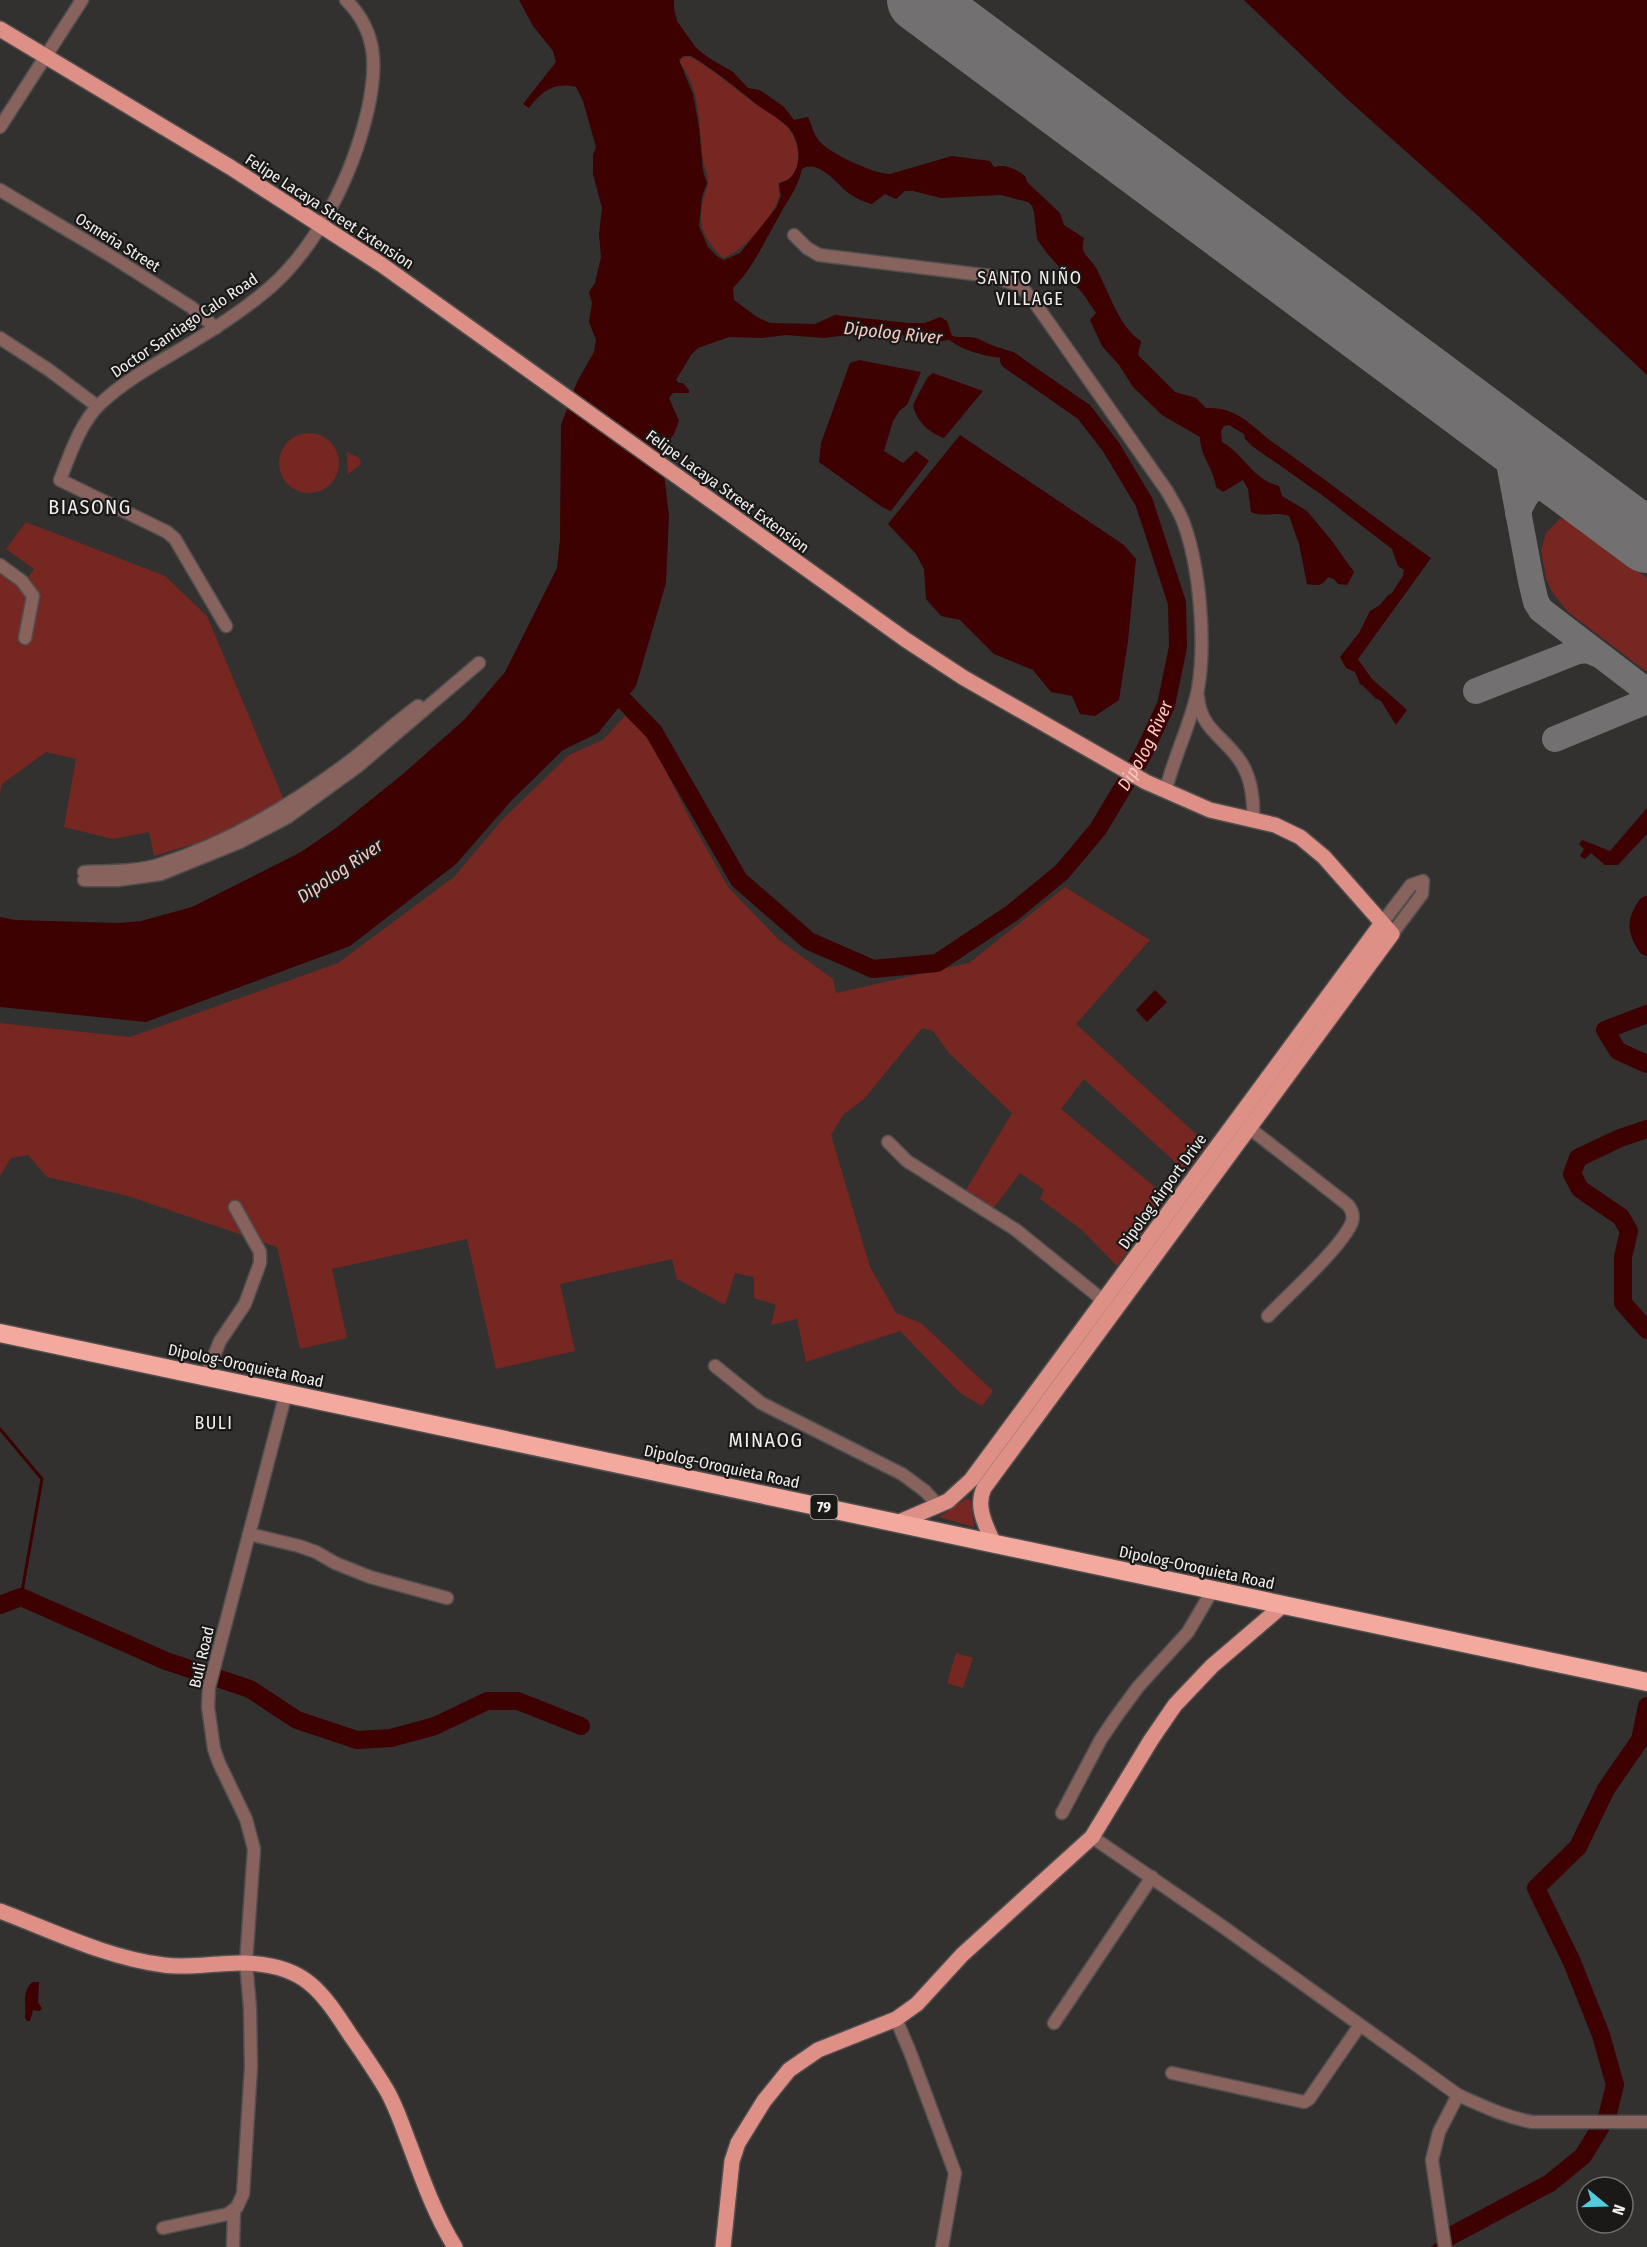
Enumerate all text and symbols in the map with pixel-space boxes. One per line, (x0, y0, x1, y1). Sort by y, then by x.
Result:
street label: Felipe Lacaya Street Extension (242, 150, 418, 273)
street label: Osmeña Street (72, 209, 164, 276)
district label: SANTO NIÑO VILLAGE (977, 267, 1083, 310)
street label: Doctor Santiago Calo Road (107, 269, 261, 382)
water label: Dipolog River (843, 317, 944, 349)
street label: Felipe Lacaya Street Extension (642, 426, 813, 557)
district label: BIASONG (48, 495, 132, 519)
water label: Dipolog River (1113, 698, 1178, 795)
water label: Dipolog River (293, 834, 388, 908)
street label: Dipolog Airport Drive (1114, 1130, 1211, 1253)
street label: Dipolog-Oroquieta Road (166, 1340, 325, 1391)
district label: BULI (194, 1412, 234, 1434)
district label: MINAOG (729, 1428, 803, 1452)
street label: Dipolog-Oroquieta Road (642, 1441, 801, 1492)
road number: 79 (810, 1495, 838, 1519)
street label: Dipolog-Oroquieta Road (1117, 1542, 1276, 1593)
street label: Buli Road (185, 1625, 218, 1690)
north arrow (1575, 2175, 1635, 2235)
text: N (1608, 2202, 1629, 2217)

